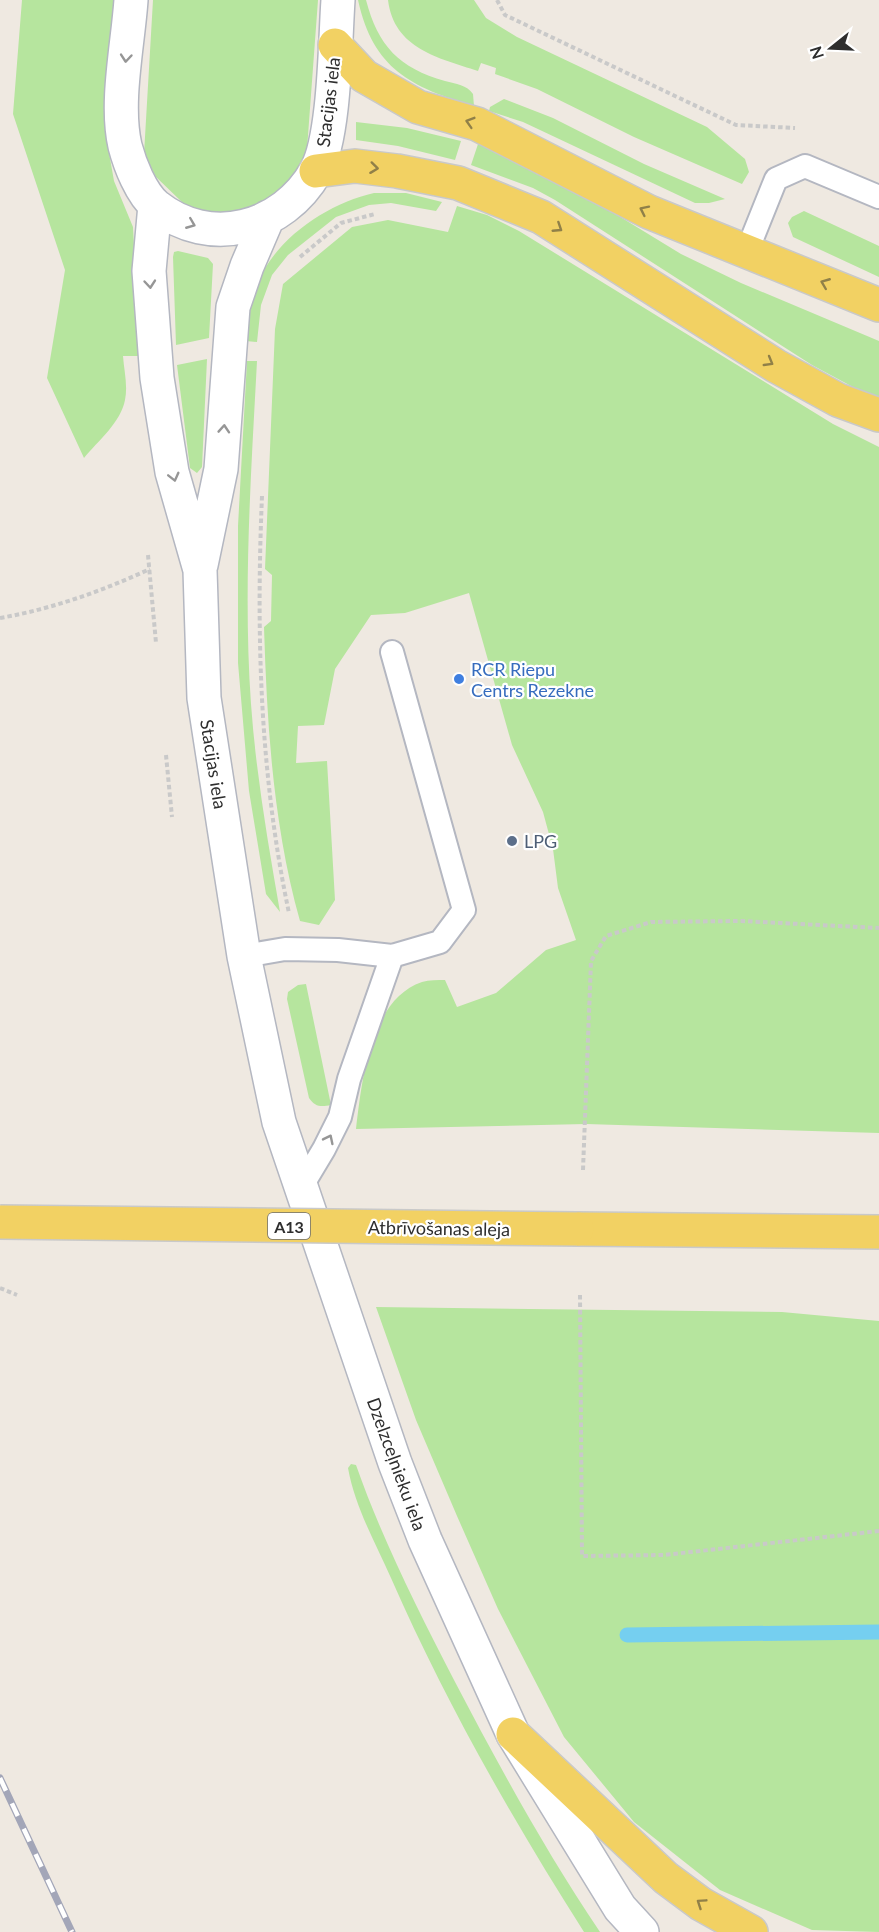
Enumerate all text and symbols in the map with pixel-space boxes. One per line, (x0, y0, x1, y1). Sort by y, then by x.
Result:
north arrow (801, 18, 861, 78)
text: N (805, 44, 827, 62)
one-way arrow (120, 54, 133, 63)
street label: Stacijas iela (312, 56, 344, 148)
one-way arrow (465, 117, 476, 129)
one-way arrow (369, 161, 379, 174)
one-way arrow (639, 205, 650, 217)
one-way arrow (184, 217, 195, 229)
one-way arrow (552, 220, 562, 232)
one-way arrow (820, 278, 831, 290)
one-way arrow (143, 280, 156, 289)
one-way arrow (763, 355, 773, 366)
one-way arrow (217, 425, 230, 434)
one-way arrow (167, 472, 179, 482)
place label: RCR Riepu Centrs Rezekne (471, 658, 594, 701)
marker: RCR Riepu Centrs Rezekne (452, 672, 466, 686)
street label: Stacijas iela (196, 718, 232, 810)
place label: LPG (524, 830, 557, 852)
marker: LPG (505, 834, 519, 848)
one-way arrow (322, 1134, 334, 1145)
road number: A13 (268, 1213, 310, 1239)
street label: Atbrīvošanas aleja (368, 1216, 510, 1240)
street label: Dzelzceļnieku iela (363, 1394, 431, 1534)
one-way arrow (696, 1899, 707, 1910)

